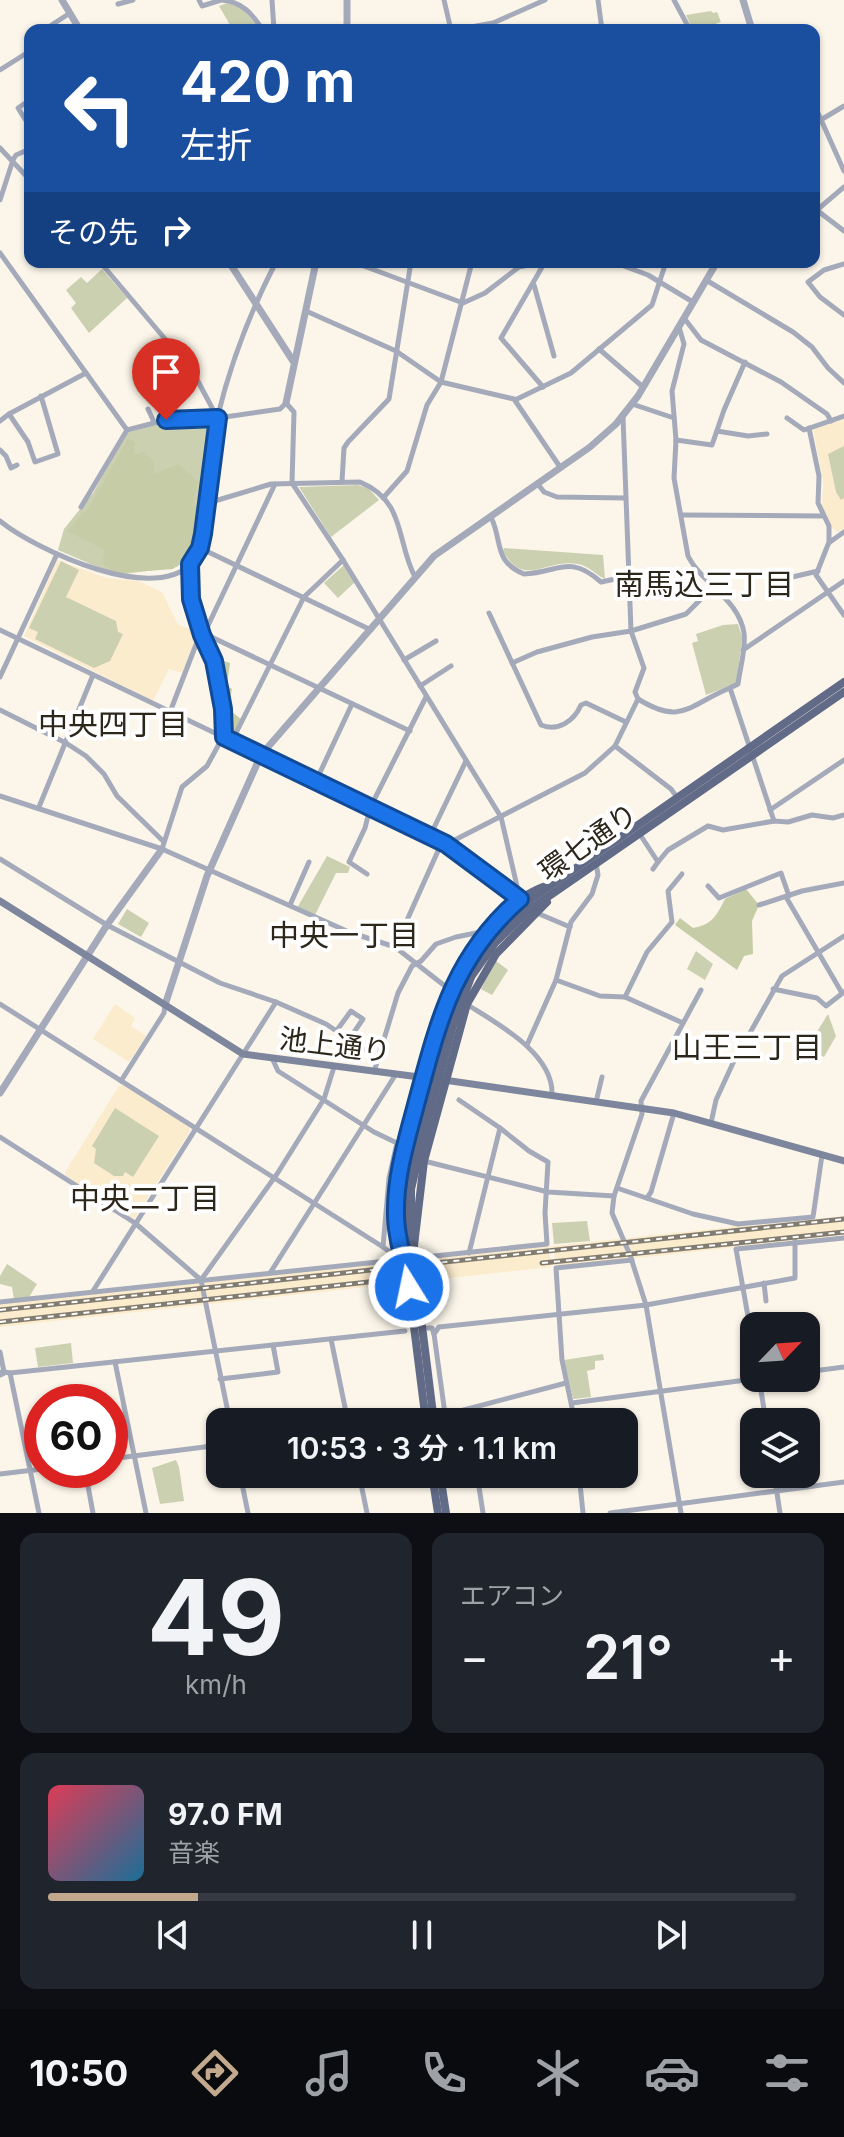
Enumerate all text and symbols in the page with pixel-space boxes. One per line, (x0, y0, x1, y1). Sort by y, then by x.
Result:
text: 420 m (180, 48, 355, 116)
icon: left (48, 56, 152, 160)
text: 左折 (180, 123, 252, 167)
icon: right (154, 208, 198, 252)
text: その先 (48, 214, 138, 250)
pin (132, 338, 200, 420)
icon: arrive (144, 350, 188, 394)
district label: 南馬込三丁目 (614, 566, 794, 602)
district label: 中央四丁目 (38, 706, 188, 742)
street label: 環七通り (532, 796, 644, 888)
district label: 中央一丁目 (269, 917, 419, 953)
street label: 池上通り (277, 1021, 393, 1069)
district label: 山王三丁目 (672, 1029, 822, 1065)
district label: 中央二丁目 (70, 1180, 220, 1216)
position arrow (367, 1245, 451, 1329)
north arrow (740, 1312, 820, 1392)
map controls (740, 1312, 820, 1488)
speed limit sign: 60 (24, 1384, 128, 1488)
button: layers (740, 1408, 820, 1488)
text: 10:53 · 3 分 · 1.1 km (287, 1430, 557, 1466)
text: 49 (147, 1554, 285, 1680)
text: エアコン (460, 1580, 564, 1611)
text: 21° (583, 1621, 673, 1693)
text: − (460, 1630, 489, 1684)
text: + (767, 1630, 796, 1684)
text: km/h (185, 1669, 247, 1700)
text: 97.0 FM (168, 1796, 283, 1832)
text: 音楽 (168, 1837, 220, 1868)
icon: previous (151, 1913, 195, 1957)
icon: pause (400, 1913, 444, 1957)
icon: next (649, 1913, 693, 1957)
icon: directions (187, 2045, 243, 2101)
icon: music (301, 2045, 357, 2101)
icon: phone (416, 2045, 472, 2101)
icon: climate (530, 2045, 586, 2101)
icon: car (644, 2045, 700, 2101)
icon: filters (759, 2045, 815, 2101)
text: 10:50 (29, 2051, 128, 2095)

